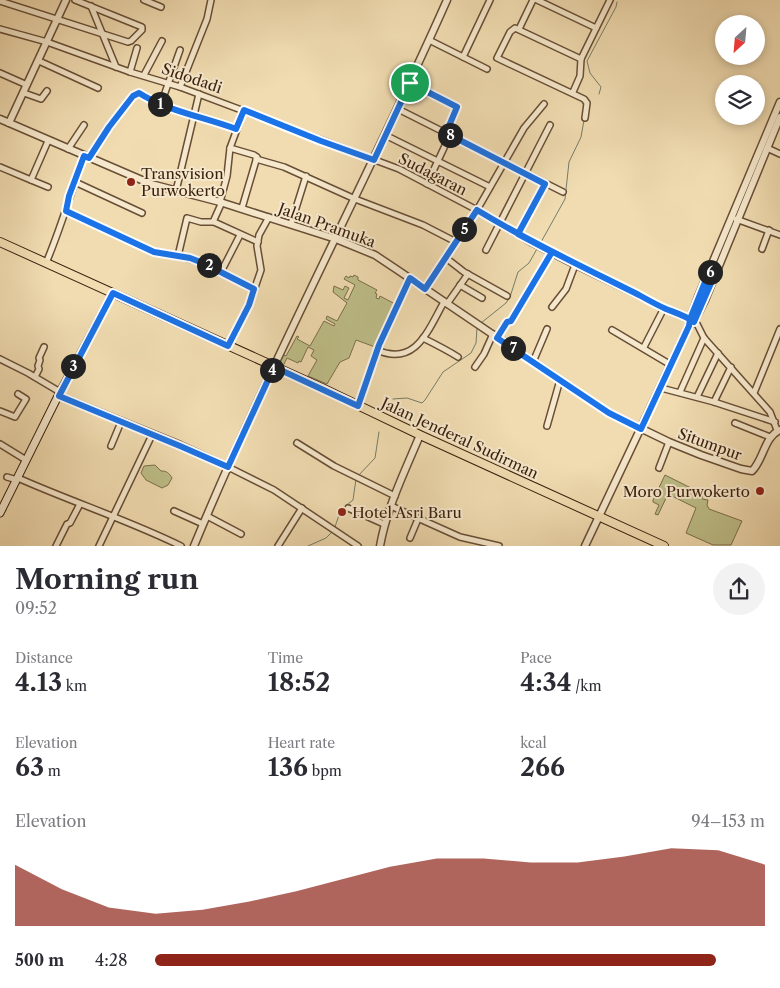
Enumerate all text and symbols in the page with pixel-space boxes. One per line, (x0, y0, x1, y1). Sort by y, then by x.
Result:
north arrow (715, 15, 765, 65)
map controls (715, 15, 765, 125)
street label: Sidodadi (159, 59, 225, 97)
pin (389, 62, 431, 104)
icon: arrive (396, 69, 424, 97)
button: layers (715, 75, 765, 125)
pin: 1 (148, 92, 172, 116)
text: 1 (157, 95, 164, 113)
pin: 8 (438, 122, 462, 148)
text: 8 (446, 126, 455, 144)
street label: Sudagaran (395, 149, 471, 200)
place label: Transvision Purwokerto (141, 164, 225, 200)
marker: Transvision Purwokerto (125, 176, 137, 188)
street label: Jalan Pramuka (274, 198, 378, 251)
pin: 5 (452, 216, 476, 242)
text: 5 (461, 220, 468, 238)
pin: 2 (196, 252, 222, 278)
text: 2 (205, 256, 214, 274)
pin: 6 (698, 260, 722, 284)
text: 6 (706, 263, 715, 281)
pin: 7 (500, 336, 526, 360)
text: 7 (510, 339, 517, 357)
pin: 3 (60, 354, 86, 378)
text: 3 (70, 357, 77, 375)
pin: 4 (260, 358, 284, 382)
text: 4 (268, 361, 277, 379)
street label: Jalan Jenderal Sudirman (377, 392, 542, 483)
street label: Situmpur (675, 424, 745, 465)
place label: Moro Purwokerto (623, 482, 750, 501)
marker: Moro Purwokerto (754, 485, 766, 497)
place label: Hotel Asri Baru (352, 503, 462, 522)
marker: Hotel Asri Baru (336, 506, 348, 518)
text: Morning run (15, 562, 199, 596)
button: share (713, 563, 765, 615)
text: 09:52 (15, 598, 57, 618)
text: Distance (15, 649, 73, 667)
text: Time (268, 649, 303, 667)
text: Pace (520, 649, 552, 667)
text: 4.13 (15, 667, 62, 698)
text: 18:52 (268, 667, 330, 698)
text: 4:34 (520, 667, 572, 698)
text: km (62, 677, 87, 695)
text: /km (572, 677, 601, 695)
text: Elevation (15, 734, 78, 752)
text: Heart rate (268, 734, 335, 752)
text: kcal (520, 734, 547, 752)
text: 63 (15, 752, 44, 783)
text: 136 (268, 752, 308, 783)
text: 266 (520, 752, 565, 783)
text: m (44, 762, 61, 780)
text: bpm (308, 762, 342, 780)
text: Elevation (15, 811, 86, 831)
text: 94–153 m (691, 811, 765, 831)
text: 500 m (15, 950, 64, 970)
text: 4:28 (95, 950, 127, 970)

